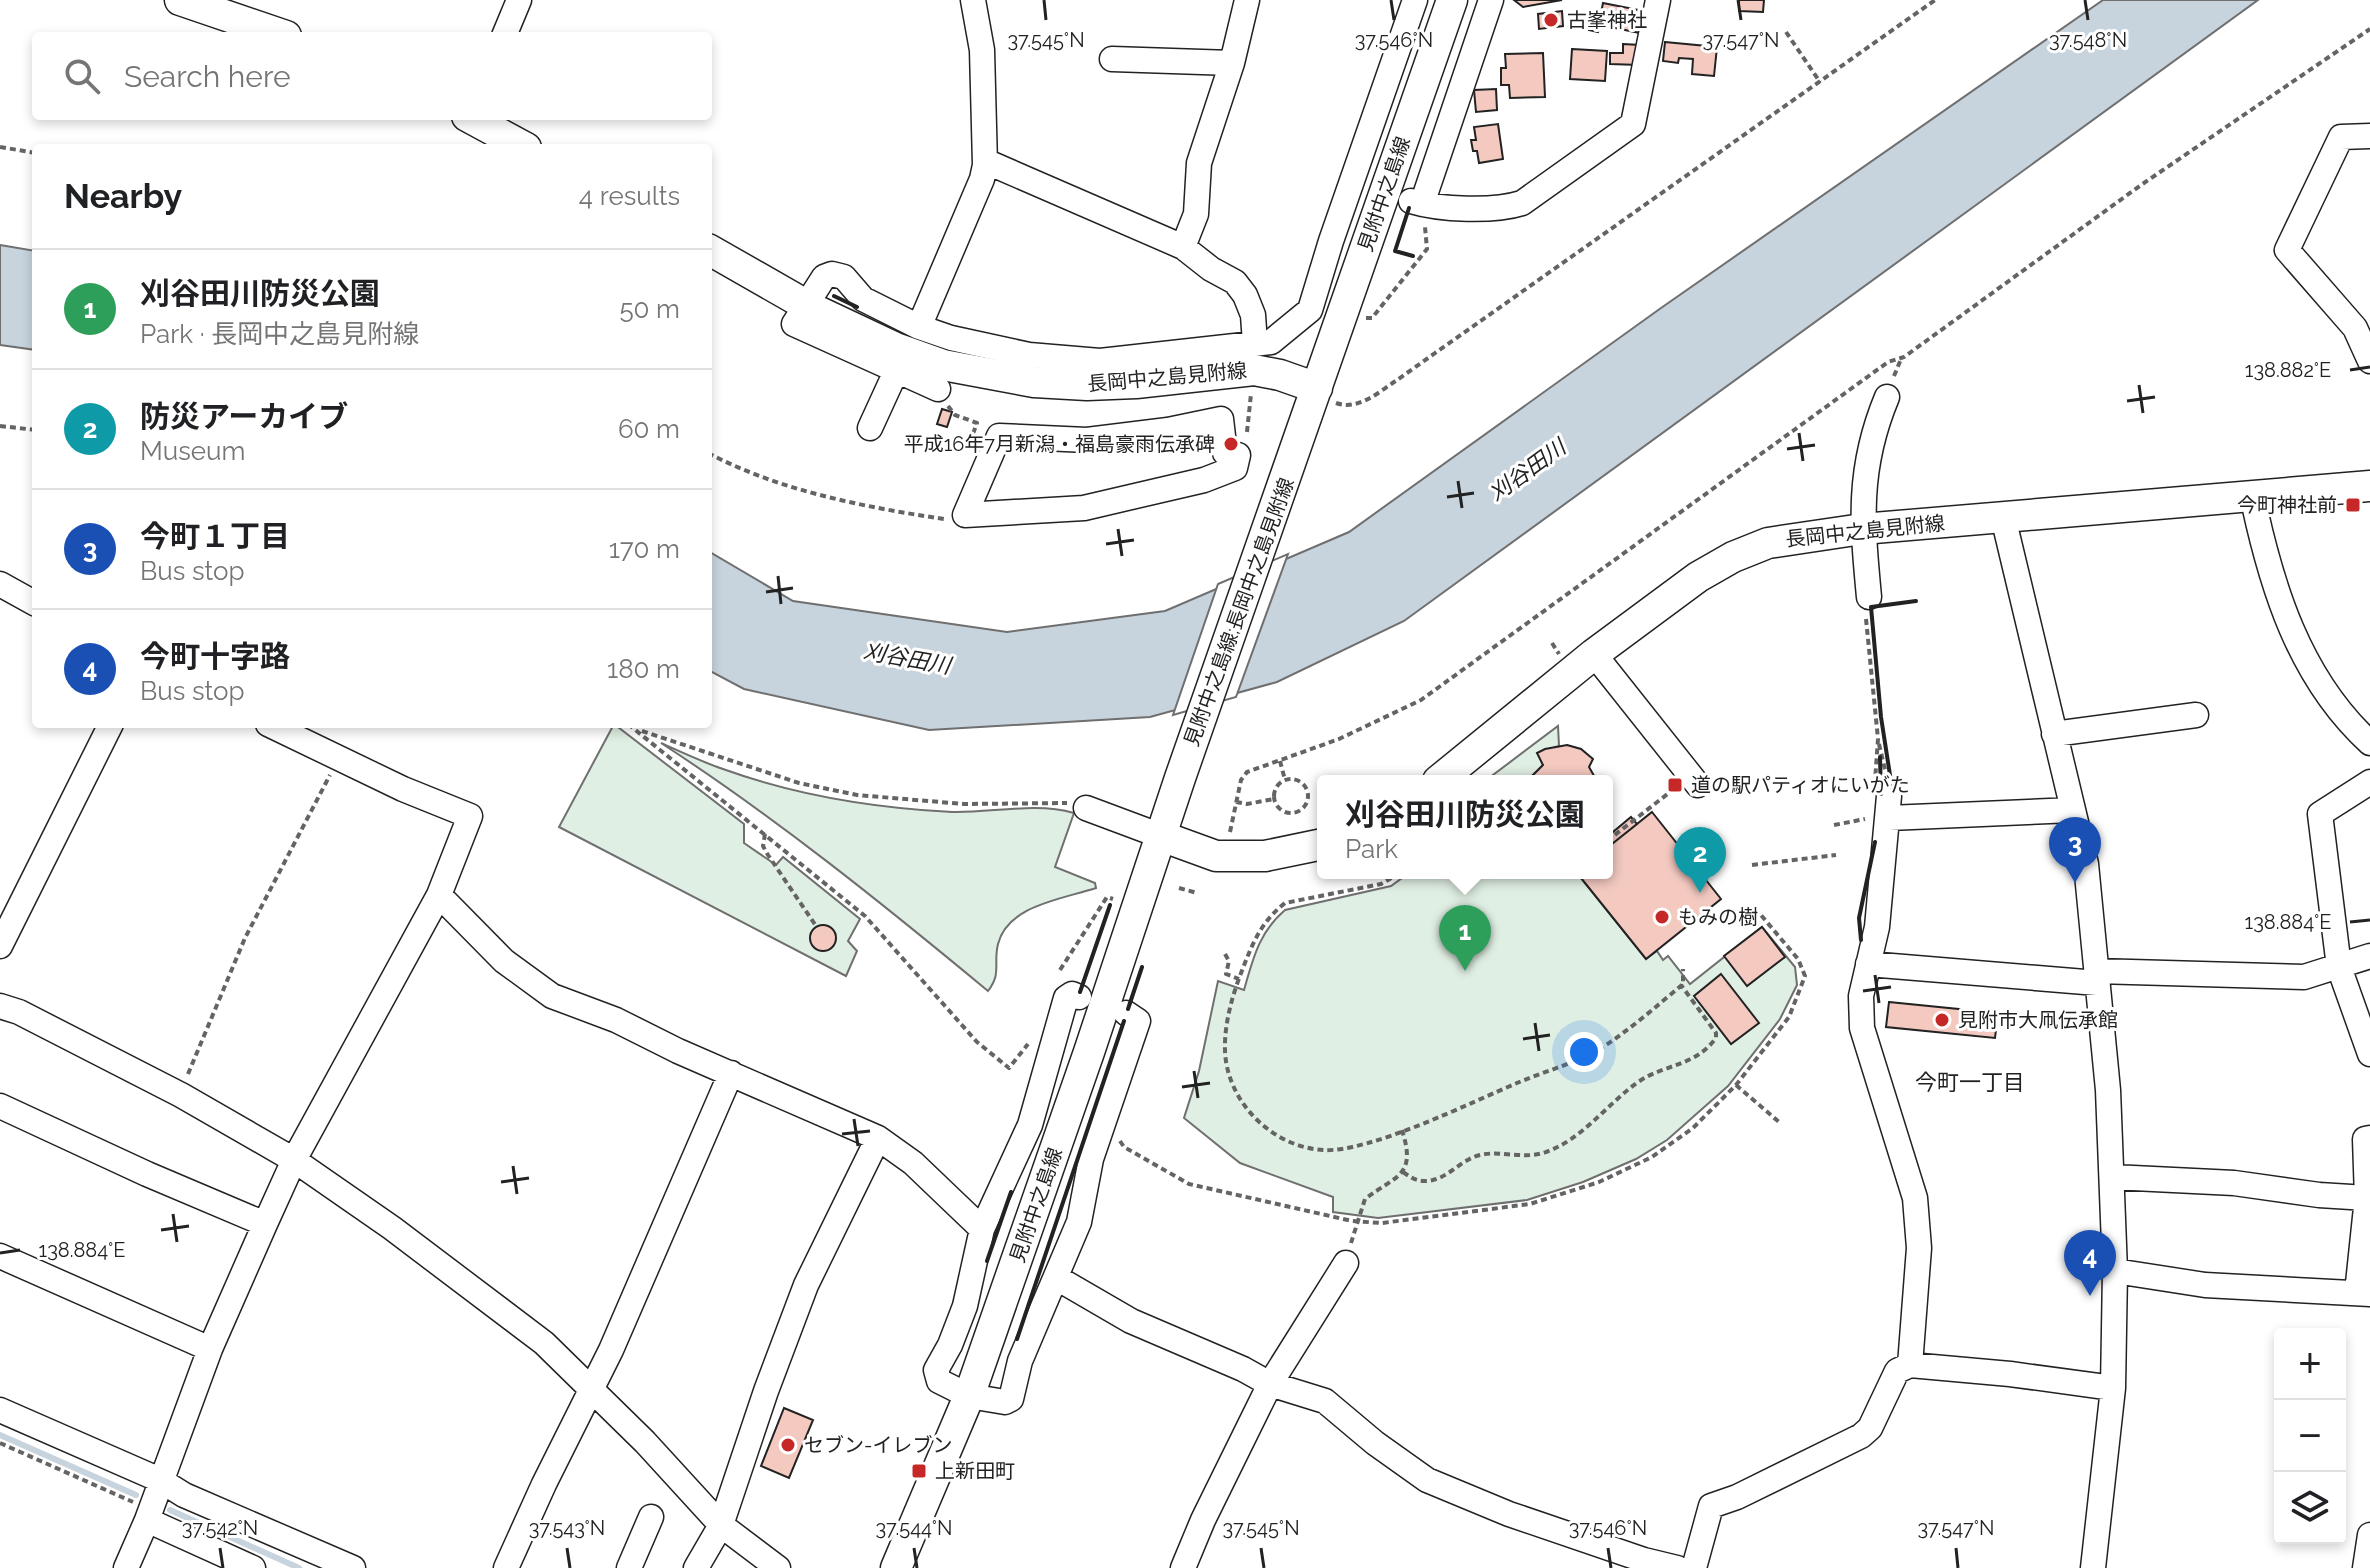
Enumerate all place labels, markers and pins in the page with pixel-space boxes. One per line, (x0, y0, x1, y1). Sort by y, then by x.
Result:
place label: 古峯神社 (1567, 8, 1647, 32)
marker: 古峯神社 (1542, 11, 1560, 29)
place label: 平成16年7月新潟・福島豪雨伝承碑 (904, 432, 1215, 456)
marker: 平成16年7月新潟・福島豪雨伝承碑 (1222, 435, 1240, 453)
place label: 今町神社前 (2237, 493, 2337, 517)
marker: 今町神社前 (2344, 496, 2362, 514)
place label: 道の駅パティオにいがた (1691, 773, 1910, 797)
marker: 道の駅パティオにいがた (1666, 776, 1684, 794)
pin: 3 (2049, 817, 2101, 883)
pin: 2 (1674, 827, 1726, 893)
pin: 1 (1439, 905, 1491, 971)
place label: もみの樹 (1678, 905, 1758, 929)
marker: もみの樹 (1653, 908, 1671, 926)
place label: 見附市大凧伝承館 (1958, 1008, 2118, 1032)
marker: 見附市大凧伝承館 (1933, 1011, 1951, 1029)
pin: 4 (2064, 1230, 2116, 1296)
place label: セブン-イレブン (804, 1433, 952, 1457)
marker: セブン-イレブン (779, 1436, 797, 1454)
place label: 上新田町 (935, 1459, 1015, 1483)
marker: 上新田町 (910, 1462, 928, 1480)

